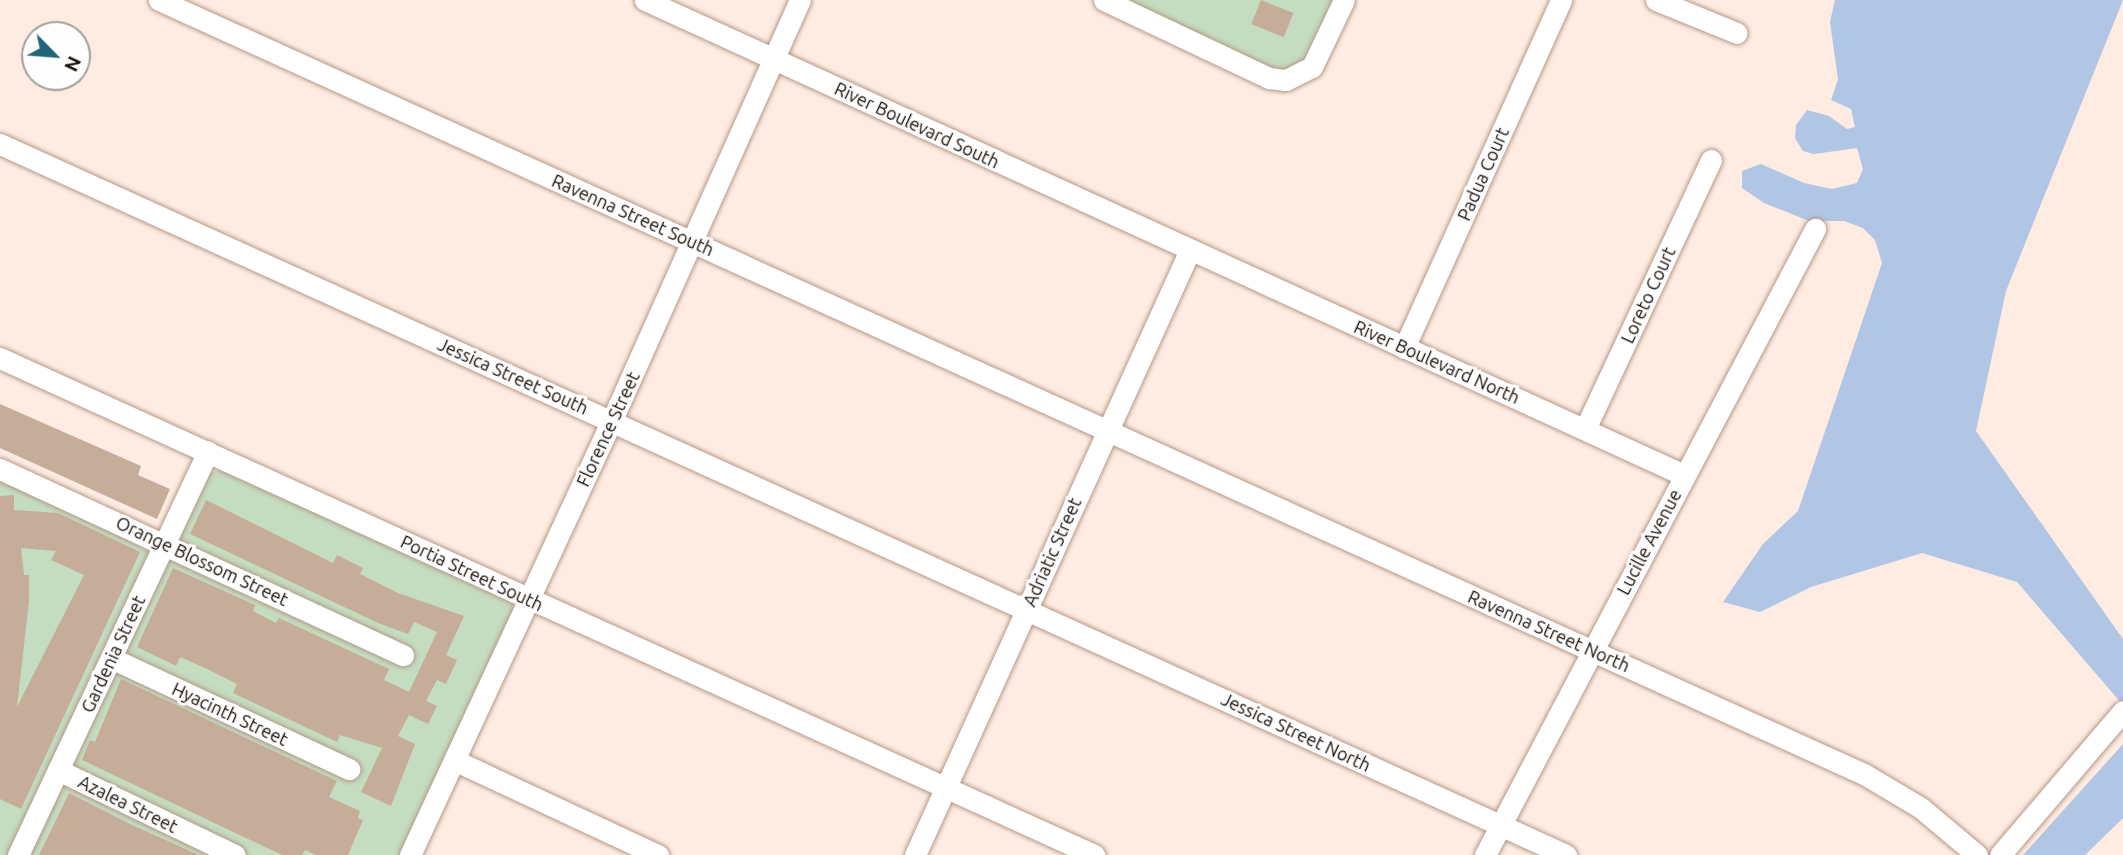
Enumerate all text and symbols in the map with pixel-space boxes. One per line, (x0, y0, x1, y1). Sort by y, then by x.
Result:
north arrow (21, 21, 91, 91)
text: N (60, 53, 86, 75)
street label: River Boulevard South (831, 77, 1003, 173)
street label: Padua Court (1453, 124, 1513, 224)
street label: Ravenna Street South (549, 170, 717, 260)
street label: Loreto Court (1616, 243, 1680, 347)
street label: River Boulevard North (1351, 316, 1523, 408)
street label: Jessica Street South (434, 333, 592, 419)
street label: Florence Street (572, 368, 644, 490)
street label: Lucille Avenue (1612, 486, 1686, 598)
street label: Adriatic Street (1018, 494, 1086, 610)
street label: Orange Blossom Street (112, 512, 292, 610)
street label: Portia Street South (397, 531, 547, 615)
street label: Ravenna Street North (1465, 586, 1633, 676)
street label: Gardenia Street (76, 592, 150, 716)
street label: Hyacinth Street (169, 678, 291, 750)
street label: Jessica Street North (1218, 688, 1374, 776)
street label: Azalea Street (75, 771, 181, 837)

